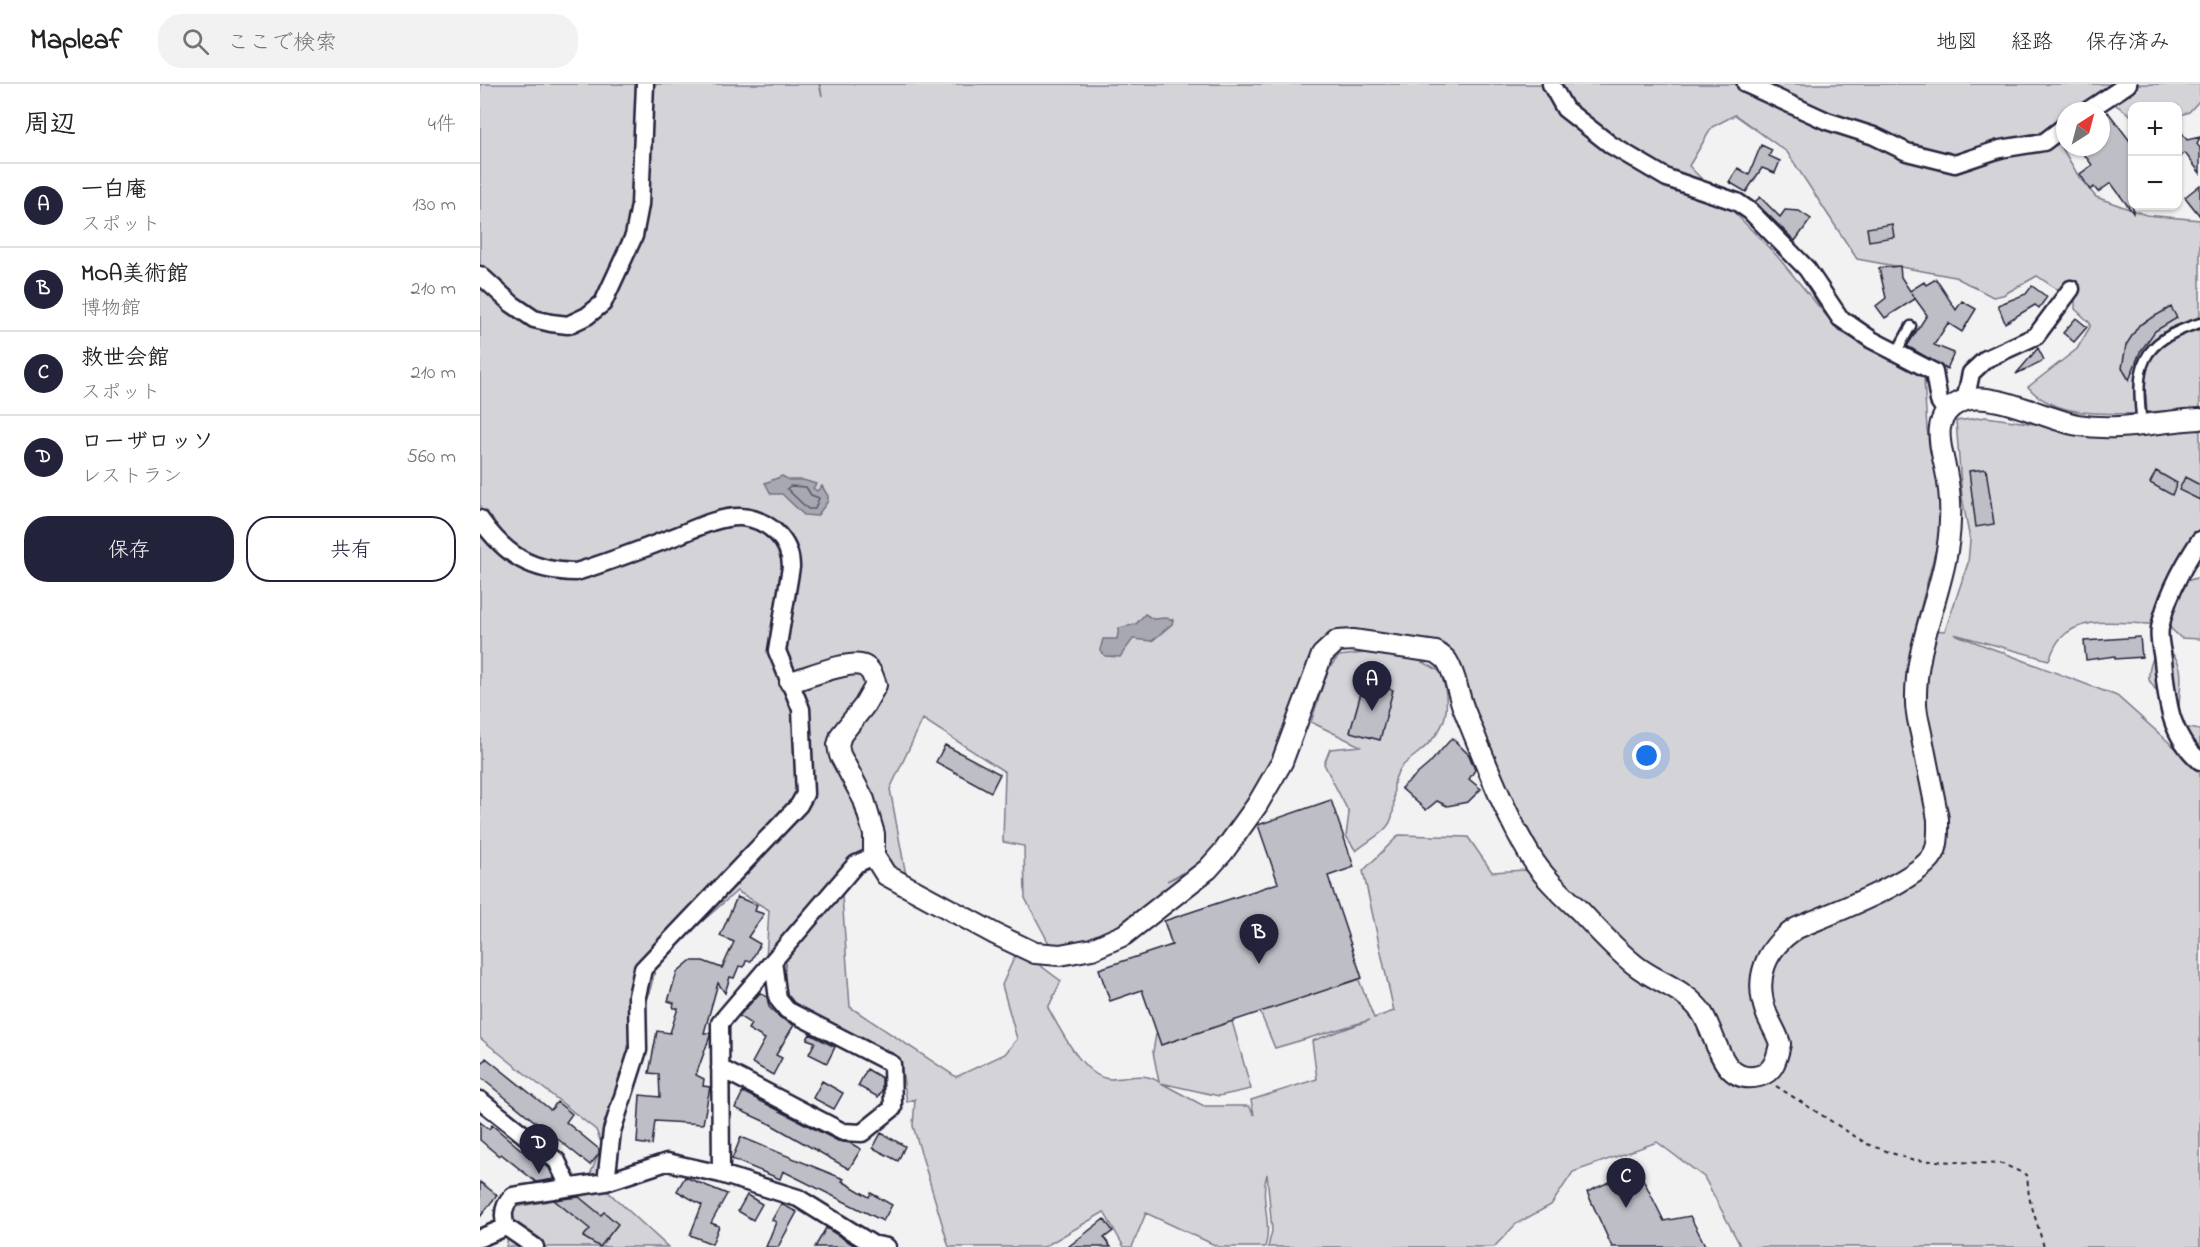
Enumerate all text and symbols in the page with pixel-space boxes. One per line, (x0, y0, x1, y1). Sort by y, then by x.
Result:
search box (158, 14, 578, 68)
text: Mapleaf (30, 21, 122, 62)
icon: search (179, 25, 212, 58)
text: ここで検索 (227, 28, 337, 60)
text: 地図 (1936, 28, 1978, 58)
text: 経路 (2011, 28, 2053, 58)
text: 保存済み (2086, 28, 2170, 58)
north arrow (2056, 102, 2110, 156)
map controls (2128, 102, 2182, 210)
button: + (2128, 102, 2182, 156)
text: 周辺 (24, 107, 76, 145)
text: 4件 (428, 111, 456, 140)
button: − (2128, 156, 2182, 210)
text: 一白庵 (81, 175, 147, 207)
text: A (37, 191, 50, 220)
text: 130 m (412, 191, 456, 220)
text: スポット (81, 211, 161, 240)
text: MOA美術館 (81, 259, 188, 291)
text: B (37, 275, 50, 304)
text: 210 m (411, 275, 456, 304)
text: 博物館 (81, 295, 141, 324)
text: 救世会館 (81, 343, 169, 375)
text: C (38, 359, 49, 388)
text: 210 m (411, 359, 456, 388)
text: スポット (81, 379, 161, 408)
text: ローザロッソ (81, 427, 214, 459)
text: D (36, 443, 51, 472)
text: 560 m (407, 443, 456, 472)
text: レストラン (81, 463, 183, 492)
button: 保存 (24, 516, 234, 582)
button: 共有 (246, 516, 456, 582)
pin: A (1352, 662, 1392, 711)
your location (1632, 741, 1661, 770)
pin: B (1240, 914, 1278, 964)
pin: D (520, 1124, 558, 1174)
pin: C (1606, 1158, 1646, 1208)

